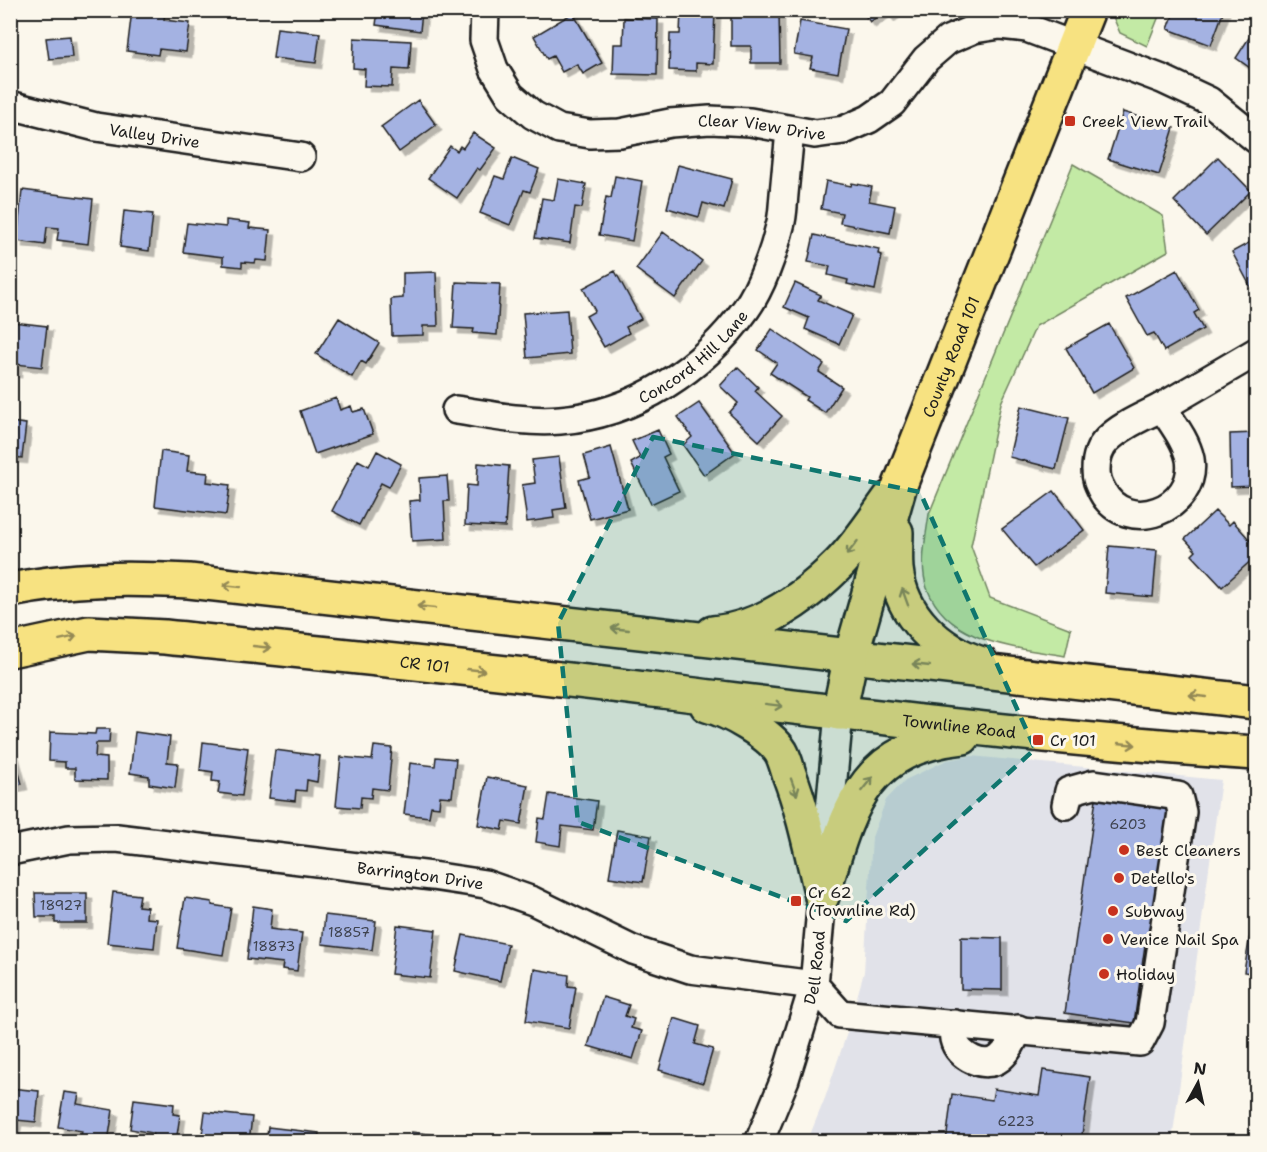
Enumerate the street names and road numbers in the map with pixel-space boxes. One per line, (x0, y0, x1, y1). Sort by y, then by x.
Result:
street label: Clear View Drive (697, 110, 827, 145)
street label: Valley Drive (108, 119, 201, 153)
street label: County Road 101 (918, 293, 985, 421)
street label: Concord Hill Lane (635, 306, 753, 408)
street label: CR 101 (399, 651, 451, 678)
street label: Townline Road (901, 710, 1017, 743)
street label: Barrington Drive (356, 857, 485, 895)
street label: Dell Road (799, 930, 830, 1007)

